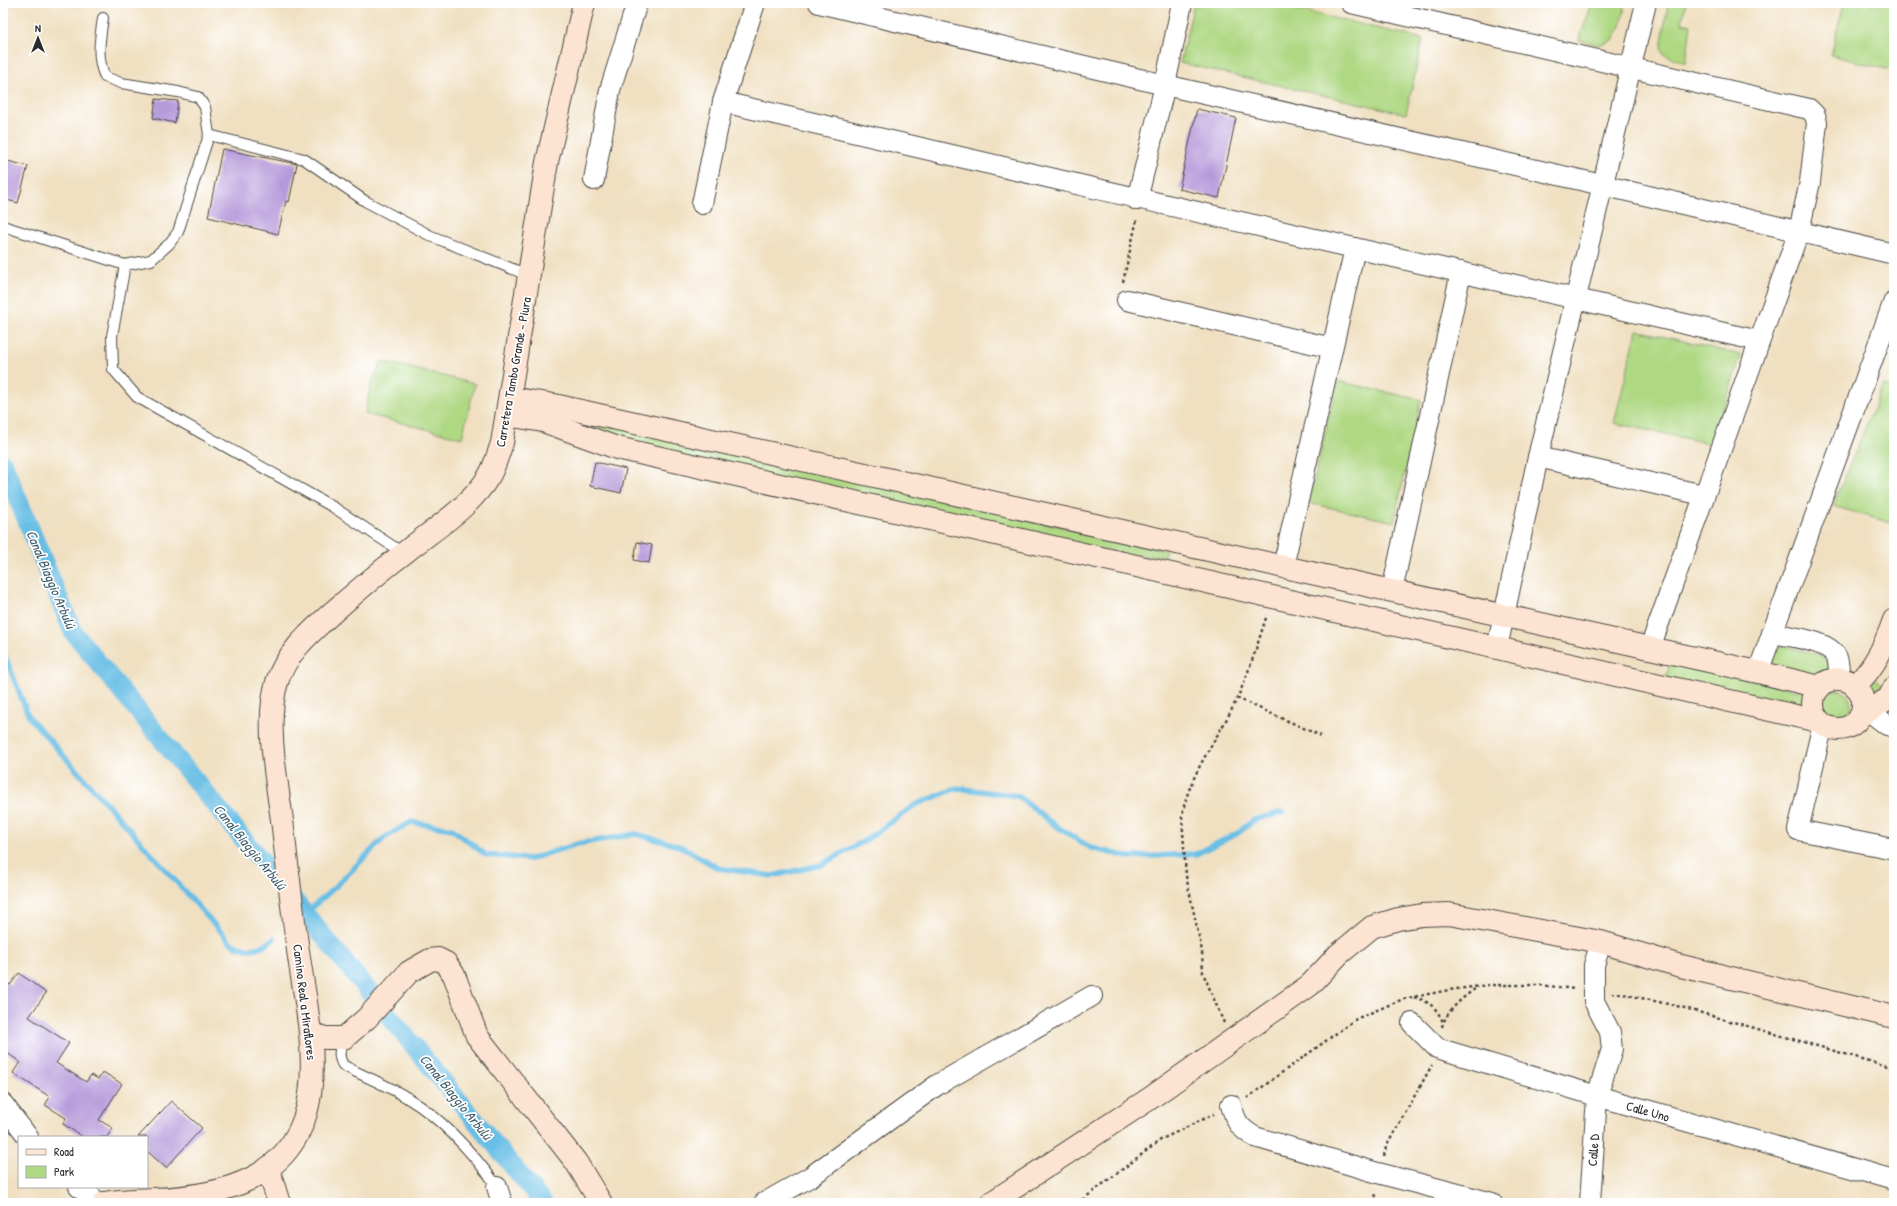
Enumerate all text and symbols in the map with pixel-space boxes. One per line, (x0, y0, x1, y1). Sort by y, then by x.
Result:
north arrow (18, 18, 58, 58)
text: N (35, 21, 41, 35)
street label: Carretera Tambo Grande - Piura (491, 296, 535, 448)
water label: Canal Biaggio Arbulú (21, 527, 81, 633)
water label: Canal Biaggio Arbulú (209, 800, 292, 895)
street label: Camino Real a Miraflores (289, 943, 321, 1061)
water label: Canal Biaggio Arbulú (415, 1050, 498, 1145)
street label: Calle Uno (1624, 1096, 1672, 1126)
street label: Calle D (1583, 1133, 1603, 1167)
legend (18, 1136, 148, 1188)
text: Road (54, 1143, 74, 1160)
text: Park (54, 1163, 74, 1180)

